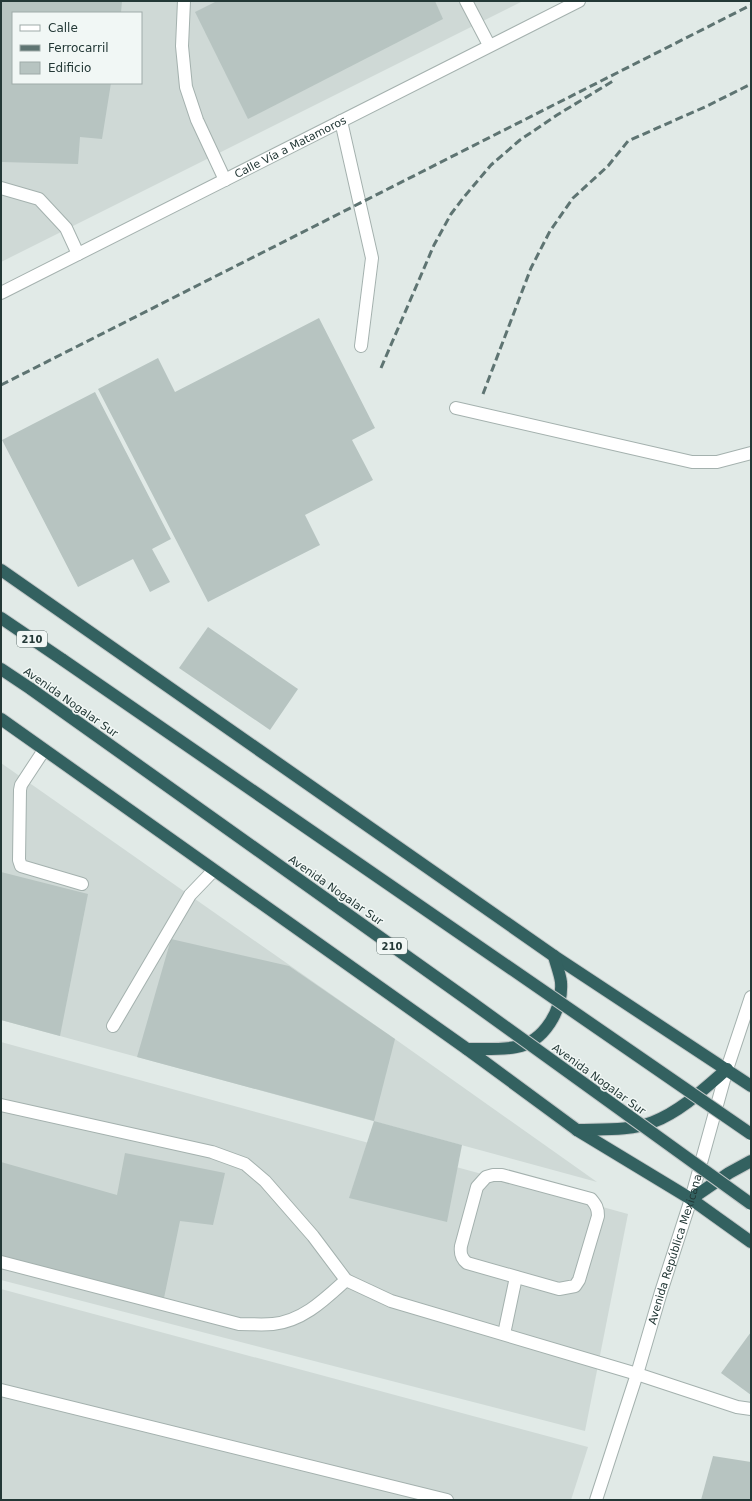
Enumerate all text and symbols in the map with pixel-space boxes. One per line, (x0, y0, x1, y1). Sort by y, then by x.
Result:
legend (12, 12, 142, 84)
text: Calle (48, 21, 78, 35)
text: Ferrocarril (48, 41, 109, 55)
text: Edificio (48, 61, 91, 75)
street label: Calle Vía a Matamoros (232, 114, 349, 181)
road number: 210 (17, 631, 47, 647)
street label: Avenida Nogalar Sur (21, 665, 121, 740)
street label: Avenida Nogalar Sur (286, 853, 386, 928)
road number: 210 (377, 938, 407, 954)
street label: Avenida Nogalar Sur (549, 1041, 648, 1118)
street label: Avenida República Mexicana (646, 1172, 705, 1326)

